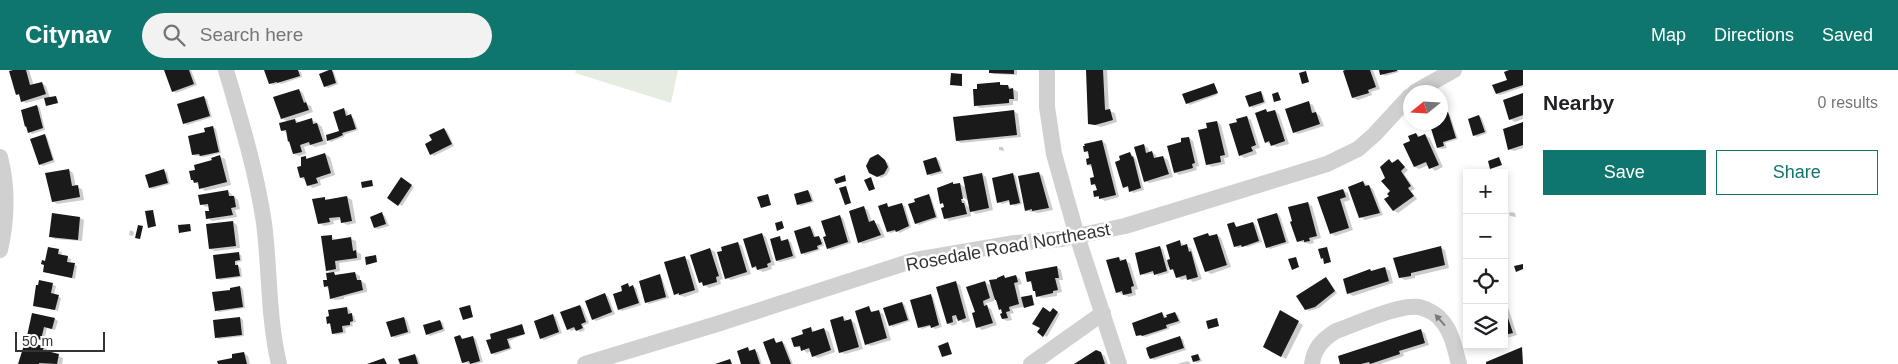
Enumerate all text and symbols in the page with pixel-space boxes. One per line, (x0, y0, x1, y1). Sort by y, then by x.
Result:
search box (142, 13, 492, 58)
text: Citynav (25, 21, 112, 48)
icon: search (160, 21, 188, 49)
text: Search here (200, 24, 303, 45)
text: Map (1651, 25, 1686, 45)
text: Directions (1714, 25, 1794, 45)
text: Saved (1822, 25, 1873, 45)
north arrow (1403, 85, 1448, 130)
text: Nearby (1543, 91, 1614, 114)
text: 0 results (1818, 94, 1878, 111)
button: Save (1543, 150, 1706, 195)
button: Share (1716, 150, 1878, 195)
map controls (1463, 169, 1508, 349)
button: + (1463, 169, 1508, 214)
button: − (1463, 214, 1508, 259)
street label: Rosedale Road Northeast (904, 219, 1112, 275)
button: locate (1463, 259, 1508, 304)
button: layers (1463, 304, 1508, 349)
one-way arrow (1434, 314, 1446, 326)
scale bar (15, 329, 105, 352)
text: 50 m (22, 333, 53, 349)

